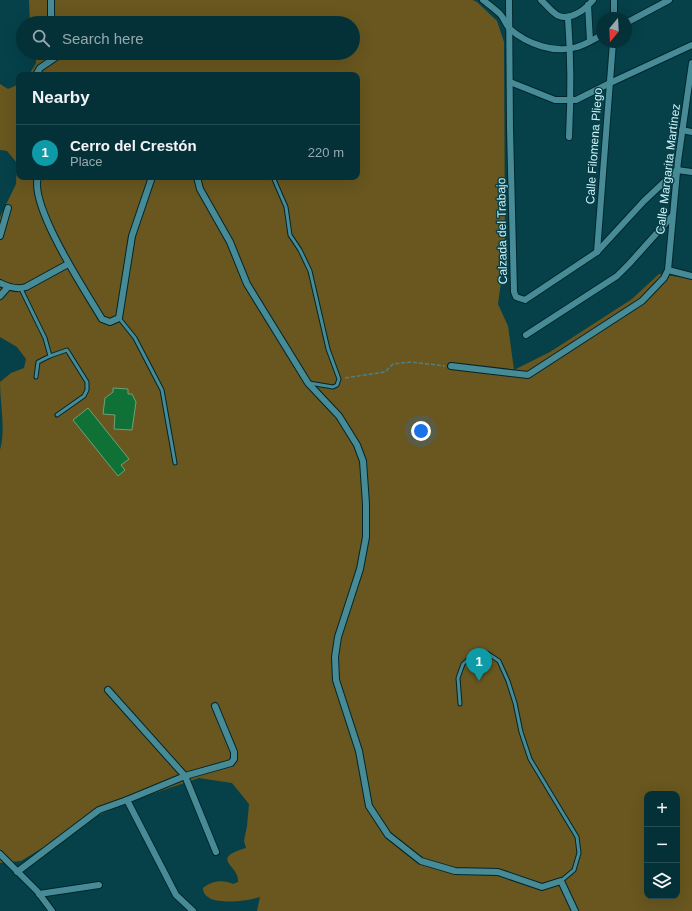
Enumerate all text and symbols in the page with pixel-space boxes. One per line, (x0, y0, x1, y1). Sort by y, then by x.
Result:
north arrow (596, 12, 632, 48)
search box (16, 16, 360, 60)
icon: search (30, 27, 52, 49)
text: Search here (62, 30, 144, 47)
street label: Calle Filomena Pliego (583, 87, 605, 205)
text: Nearby (32, 88, 90, 107)
street label: Calle Margarita Martínez (653, 103, 683, 235)
text: Cerro del Crestón (70, 137, 197, 154)
text: 1 (41, 145, 49, 160)
text: 220 m (308, 145, 344, 160)
text: Place (70, 154, 103, 169)
street label: Calzada del Trabajo (494, 177, 510, 284)
your location (411, 421, 431, 441)
pin: 1 (466, 648, 492, 681)
map controls (644, 791, 680, 899)
button: + (644, 791, 680, 827)
button: − (644, 827, 680, 863)
button: layers (644, 863, 680, 899)

